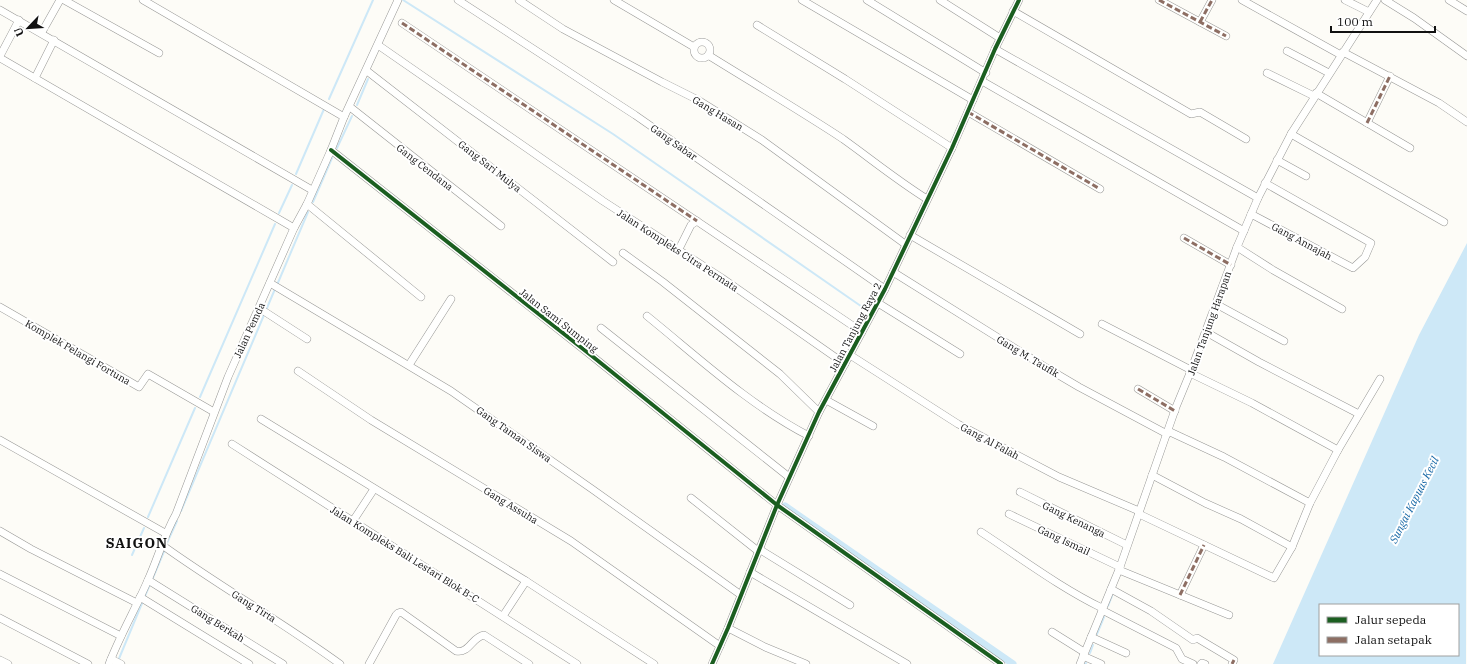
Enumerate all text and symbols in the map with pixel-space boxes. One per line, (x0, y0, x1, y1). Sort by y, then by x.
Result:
north arrow (8, 8, 48, 48)
scale bar (1331, 8, 1435, 34)
text: 100 m (1337, 14, 1373, 29)
text: U (11, 25, 27, 39)
street label: Gang Hasan (690, 93, 746, 134)
street label: Gang Sabar (648, 122, 700, 164)
street label: Gang Sari Mulya (455, 138, 524, 195)
street label: Gang Cendana (394, 141, 456, 194)
street label: Jalan Kompleks Citra Permata (615, 206, 741, 295)
street label: Gang Annajah (1269, 220, 1334, 263)
street label: Jalan Tanjung Harapan (1185, 269, 1235, 377)
street label: Jalan Tanjung Raya 2 (826, 280, 885, 374)
street label: Jalan Sami Sumping (517, 286, 601, 355)
street label: Jalan Pemda (231, 300, 268, 360)
street label: Komplek Pelangi Fortuna (23, 317, 133, 388)
street label: Gang M. Taufik (994, 333, 1061, 380)
street label: Gang Taman Siswa (473, 403, 554, 466)
street label: Gang Al Falah (958, 420, 1022, 462)
water label: Sungai Kapuas Kecil (1386, 453, 1442, 547)
street label: Gang Assuha (481, 484, 541, 527)
street label: Gang Kenanga (1040, 499, 1108, 540)
street label: Jalan Kompleks Bali Lestari Blok B-C (328, 503, 482, 606)
street label: Gang Ismail (1035, 523, 1092, 558)
district label: SAIGON (106, 534, 168, 552)
street label: Gang Tirta (229, 588, 279, 625)
street label: Gang Berkah (188, 602, 247, 645)
legend (1319, 604, 1459, 656)
text: Jalur sepeda (1355, 612, 1427, 627)
text: Jalan setapak (1355, 632, 1432, 647)

